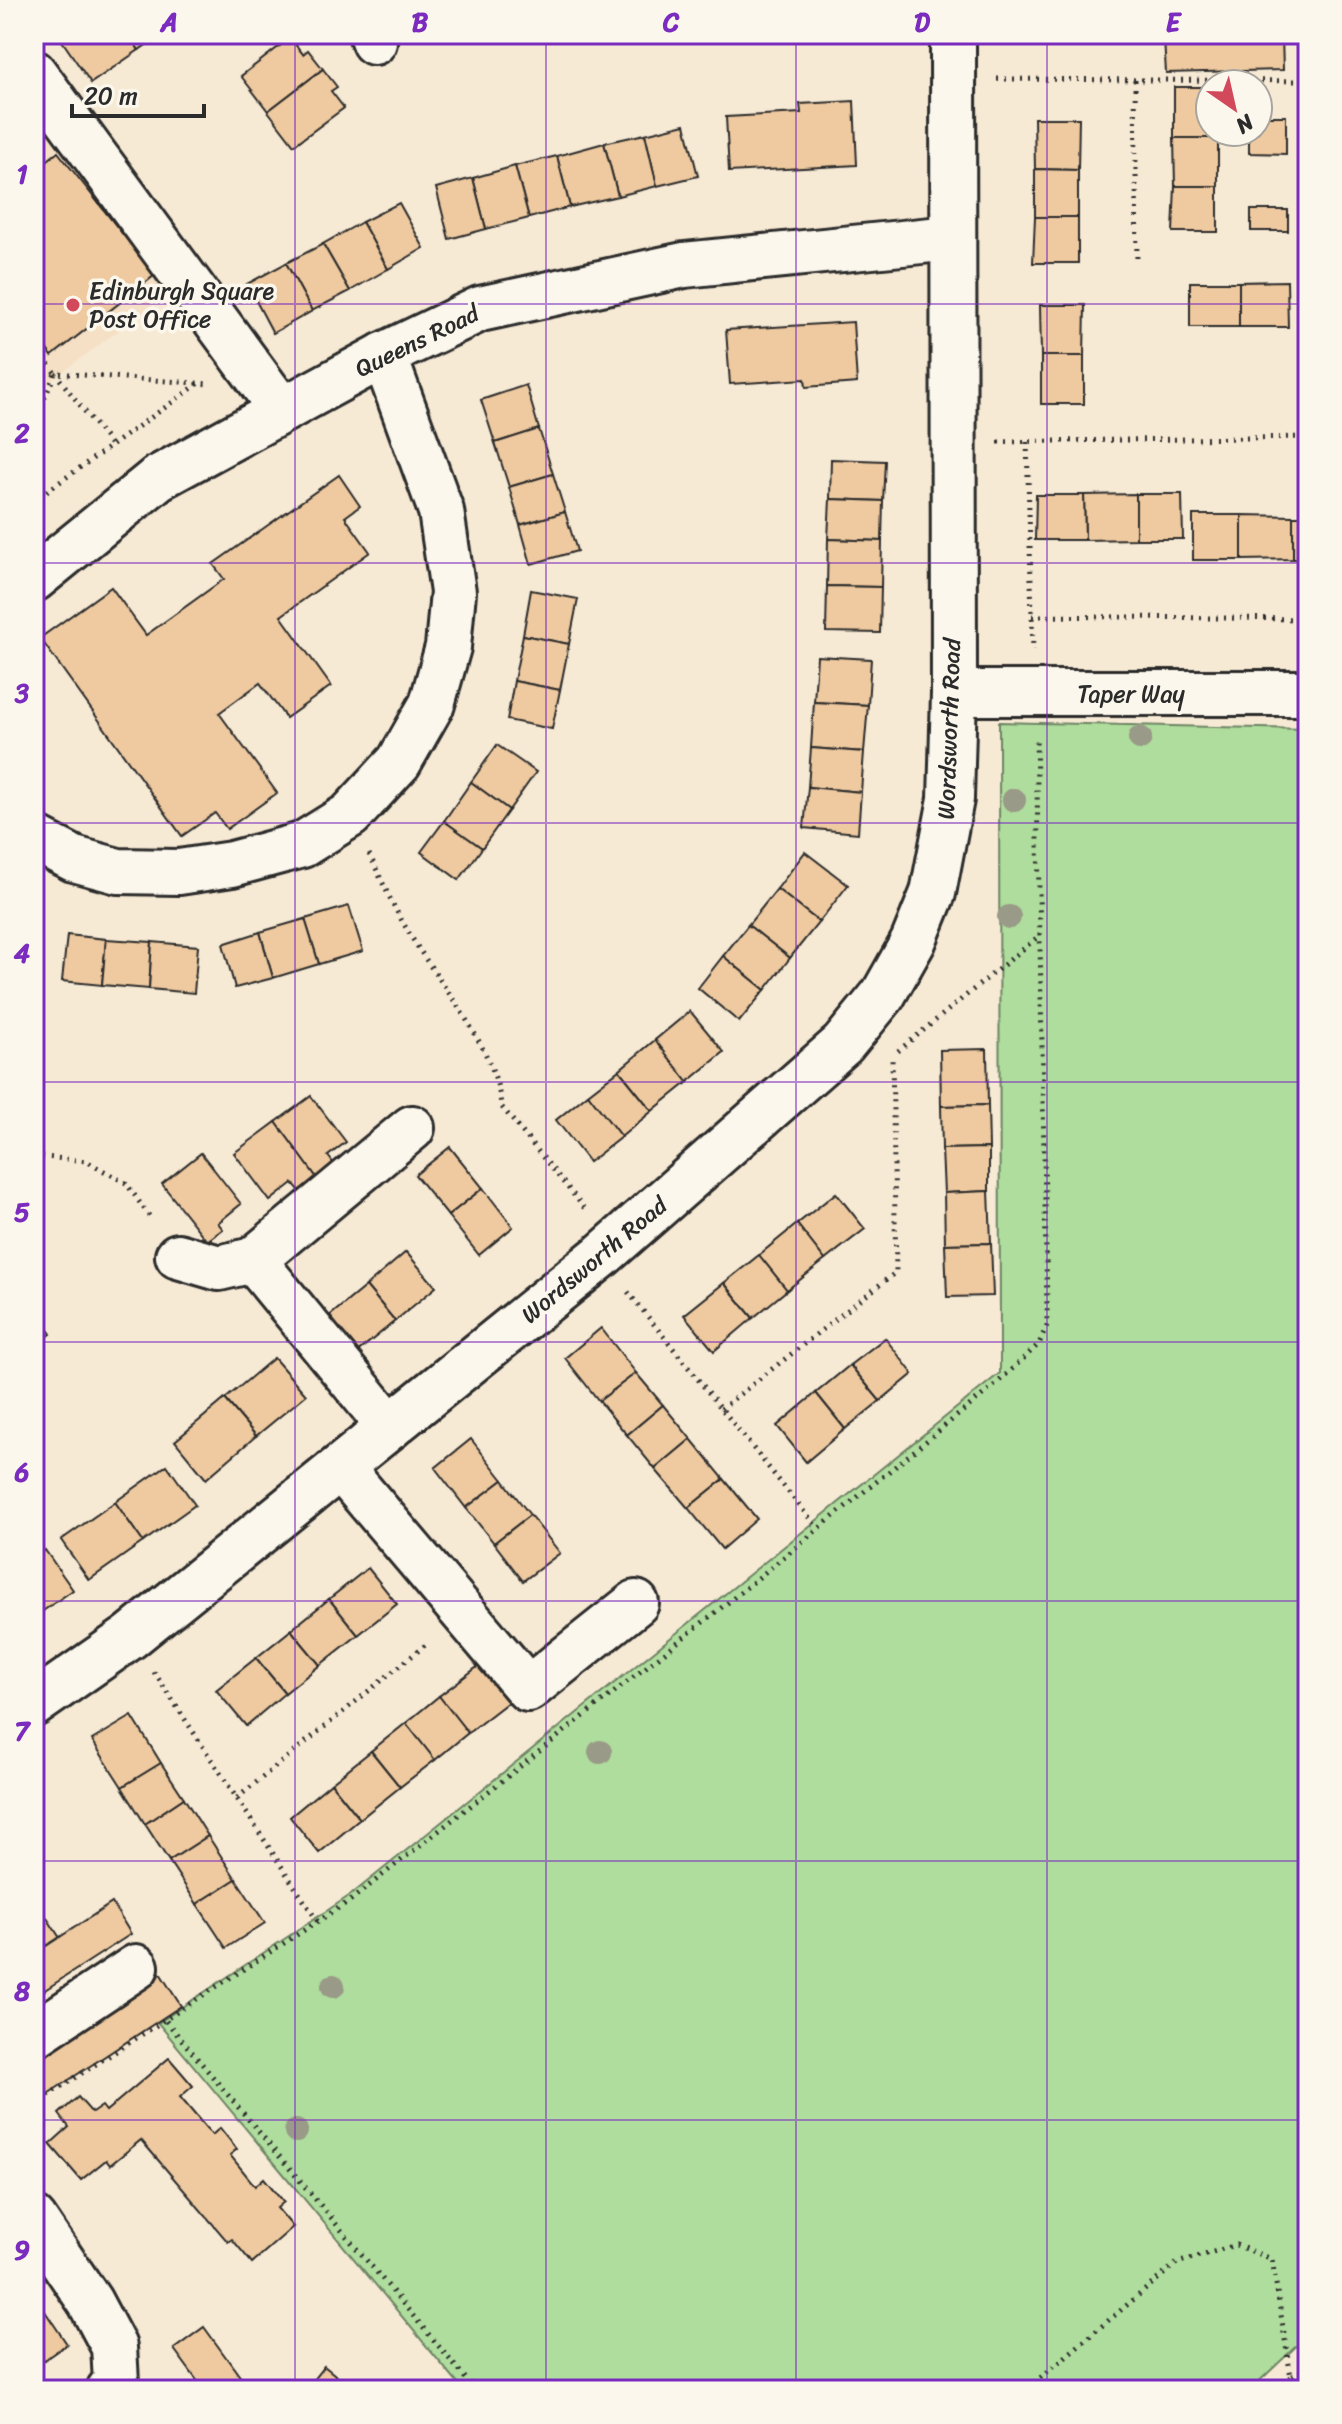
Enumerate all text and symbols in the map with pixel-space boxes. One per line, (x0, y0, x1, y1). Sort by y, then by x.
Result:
text: A (159, 0, 178, 45)
text: B (412, 0, 429, 45)
text: C (662, 0, 680, 45)
text: D (914, 0, 930, 45)
text: E (1166, 0, 1183, 45)
scale bar (72, 68, 204, 118)
north arrow (1194, 68, 1274, 148)
text: 20 m (84, 75, 138, 117)
text: N (1227, 103, 1263, 145)
text: 1 (16, 151, 28, 197)
place label: Edinburgh Square Post Office (89, 270, 274, 340)
street label: Queens Road (348, 292, 488, 389)
marker: Edinburgh Square Post Office (64, 296, 82, 314)
text: 2 (13, 410, 30, 456)
street label: Wordsworth Road (925, 636, 973, 820)
text: 3 (14, 670, 30, 716)
street label: Taper Way (1077, 673, 1185, 715)
text: 4 (14, 930, 30, 976)
street label: Wordsworth Road (511, 1185, 678, 1334)
text: 5 (14, 1189, 30, 1235)
text: 6 (14, 1449, 30, 1495)
text: 7 (15, 1708, 32, 1754)
text: 8 (13, 1968, 30, 2014)
text: 9 (14, 2227, 30, 2273)

